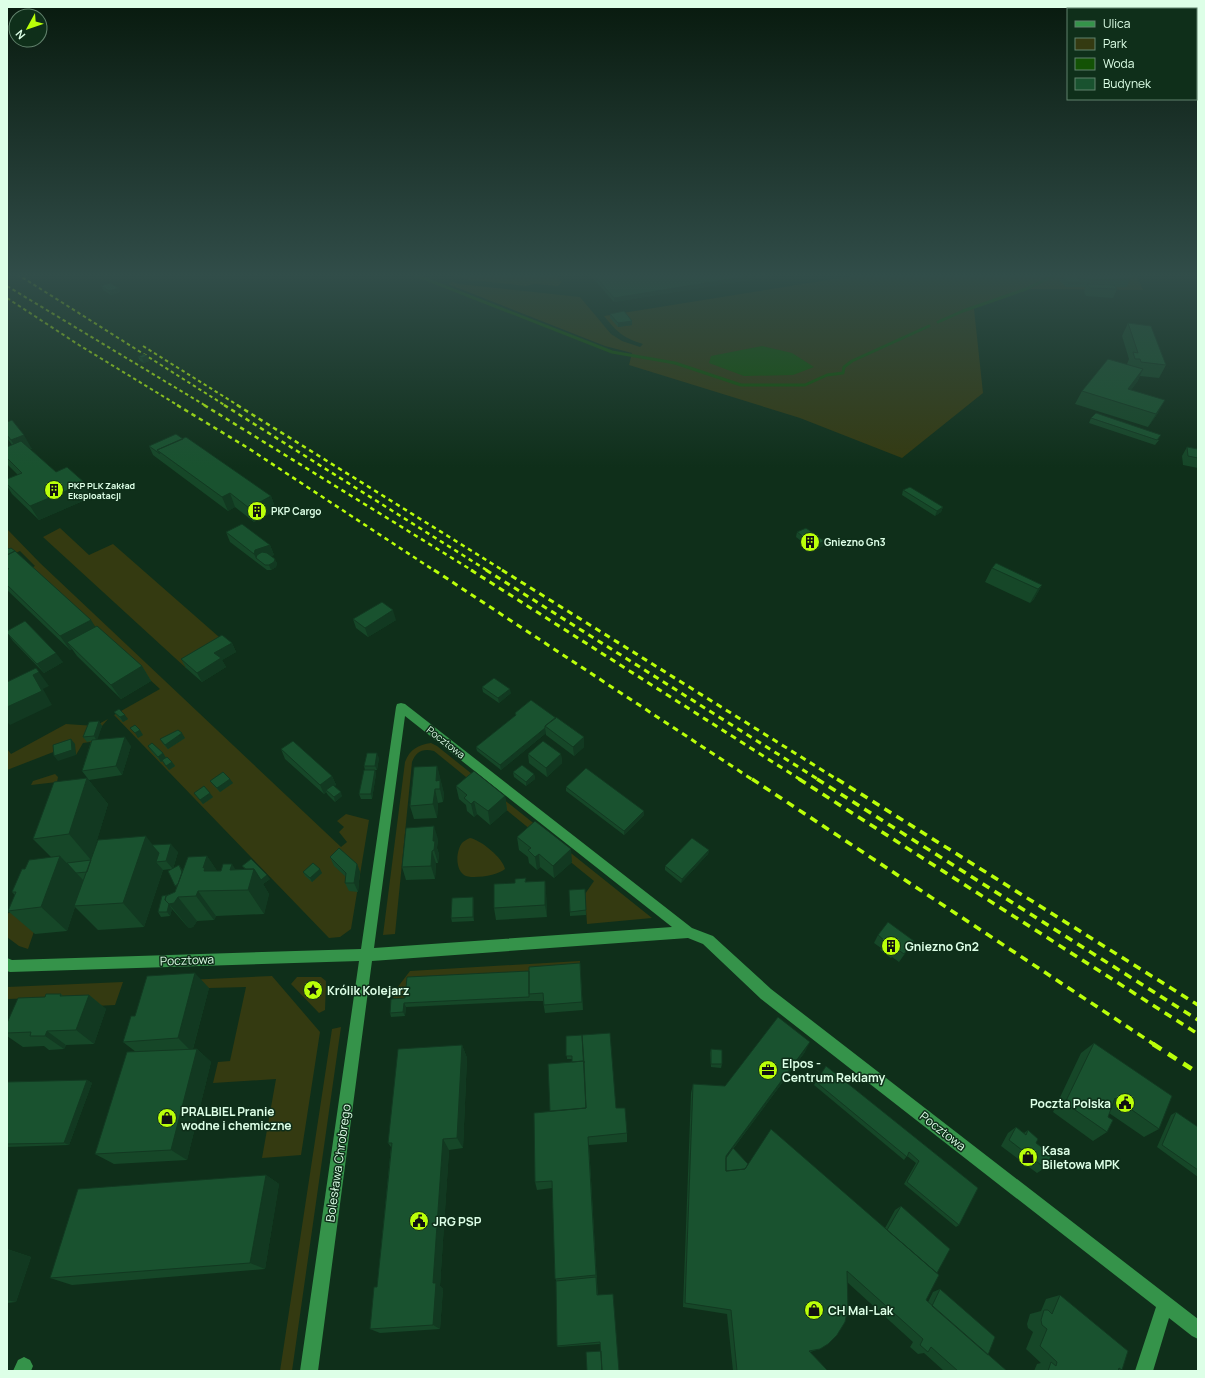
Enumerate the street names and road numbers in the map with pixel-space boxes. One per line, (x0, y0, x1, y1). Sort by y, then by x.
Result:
street label: Pocztowa (424, 723, 468, 761)
street label: Pocztowa (160, 951, 214, 969)
street label: Bolesława Chrobrego (321, 1103, 355, 1223)
street label: Pocztowa (916, 1108, 970, 1154)

